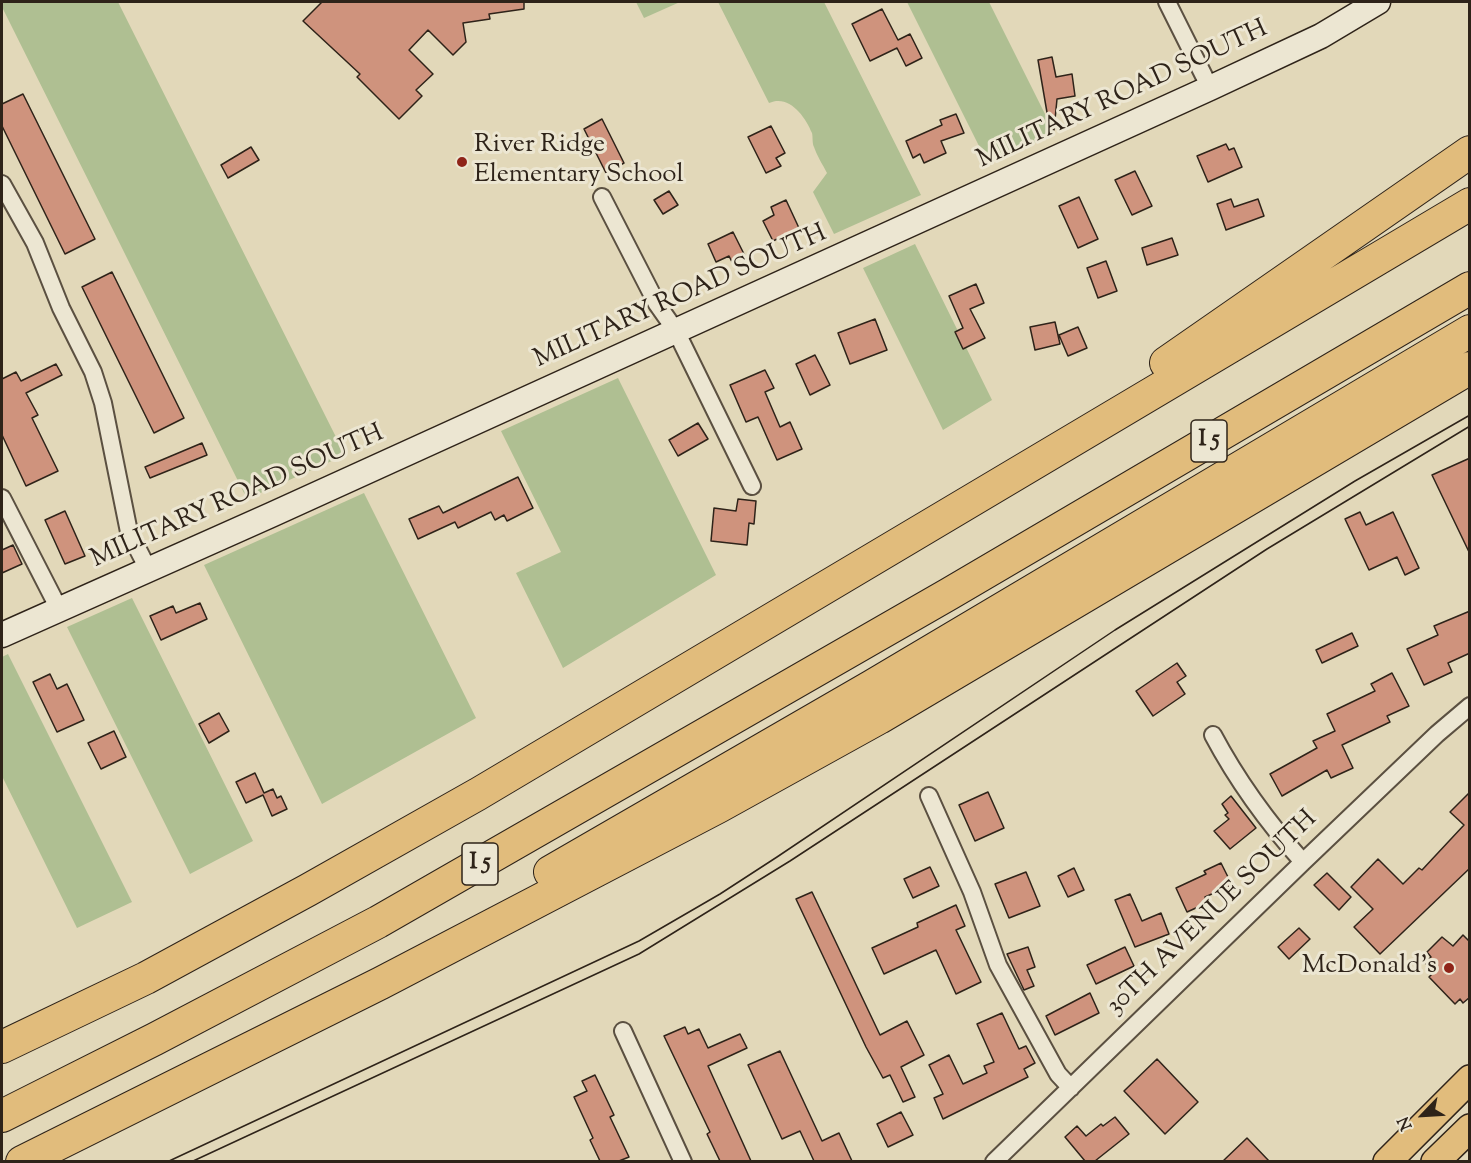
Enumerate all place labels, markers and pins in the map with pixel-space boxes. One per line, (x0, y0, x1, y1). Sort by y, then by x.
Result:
place label: River Ridge Elementary School (474, 131, 684, 192)
marker: River Ridge Elementary School (455, 155, 469, 169)
place label: McDonald's (1302, 952, 1437, 984)
marker: McDonald's (1442, 961, 1456, 975)

